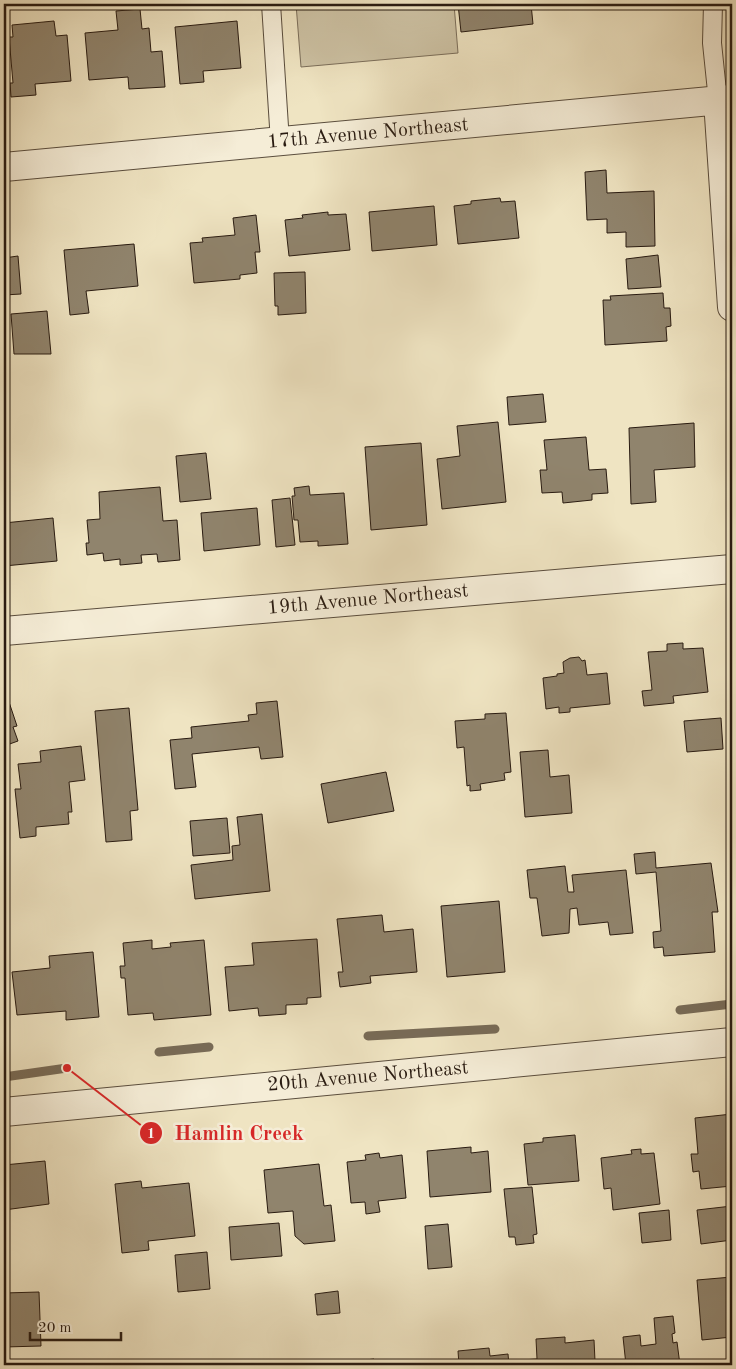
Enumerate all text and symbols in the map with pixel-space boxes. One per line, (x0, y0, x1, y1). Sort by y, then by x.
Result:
street label: 17th Avenue Northeast (267, 115, 469, 153)
street label: 19th Avenue Northeast (267, 581, 469, 619)
street label: 20th Avenue Northeast (267, 1058, 469, 1096)
callout: Hamlin Creek (139, 1115, 313, 1151)
text: Hamlin Creek (174, 1124, 304, 1145)
text: 1 (147, 1127, 155, 1142)
scale bar (30, 1309, 121, 1341)
text: 20 m (38, 1321, 72, 1336)

